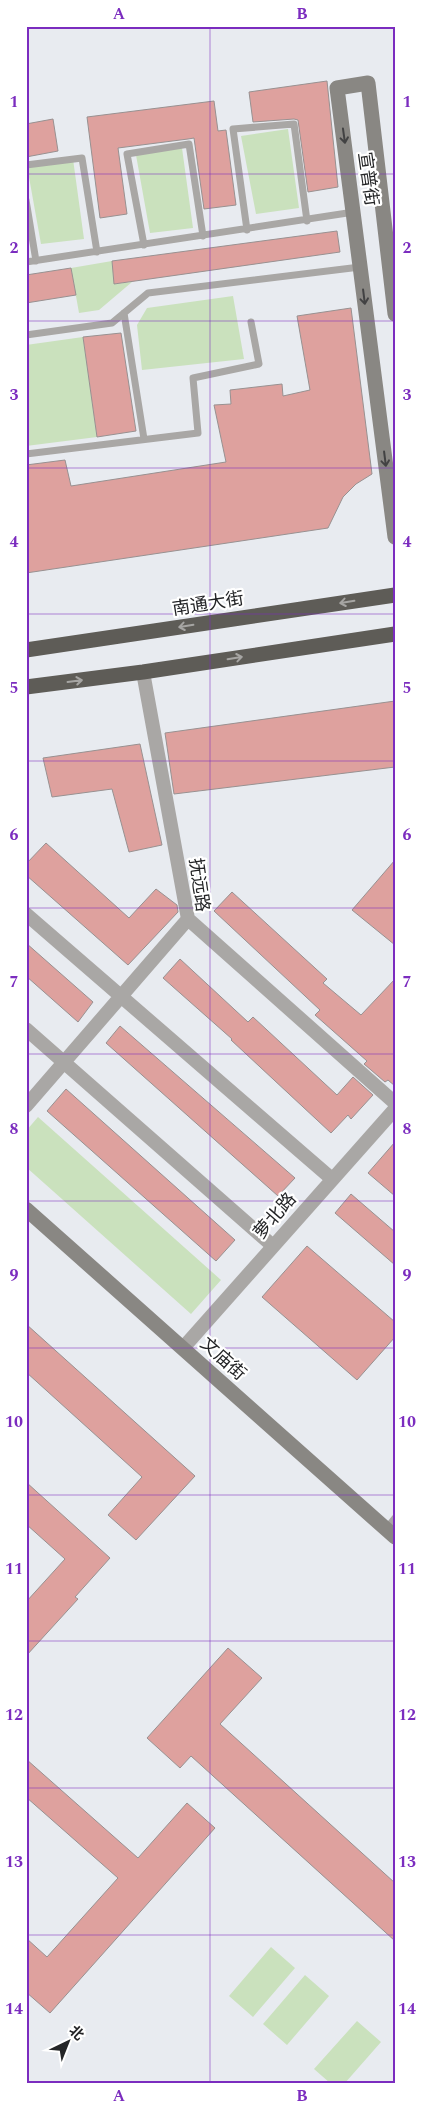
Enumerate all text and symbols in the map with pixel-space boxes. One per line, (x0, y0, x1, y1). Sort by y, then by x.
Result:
text: A (113, 2, 126, 26)
text: B (296, 2, 308, 26)
text: 1 (10, 90, 18, 114)
text: 1 (403, 90, 411, 114)
one-way arrow (339, 128, 349, 144)
street label: 宣普街 (351, 150, 385, 208)
text: 2 (10, 236, 19, 260)
text: 2 (403, 236, 412, 260)
one-way arrow (359, 289, 369, 305)
text: 3 (10, 383, 19, 407)
text: 3 (403, 383, 412, 407)
one-way arrow (380, 450, 390, 466)
text: 4 (10, 530, 19, 554)
text: 4 (403, 530, 412, 554)
street label: 南通大街 (170, 585, 246, 623)
one-way arrow (339, 597, 355, 607)
one-way arrow (178, 621, 194, 631)
one-way arrow (227, 653, 243, 663)
text: 5 (10, 676, 18, 700)
one-way arrow (66, 676, 82, 686)
text: 5 (403, 676, 411, 700)
text: 6 (10, 823, 19, 847)
text: 6 (403, 823, 412, 847)
street label: 抚远路 (182, 856, 216, 914)
text: 7 (10, 970, 19, 994)
text: 7 (403, 970, 412, 994)
text: 8 (10, 1117, 19, 1141)
text: 8 (403, 1117, 412, 1141)
street label: 萝北路 (247, 1187, 303, 1245)
text: 9 (10, 1263, 19, 1287)
text: 9 (403, 1263, 412, 1287)
street label: 文庙街 (194, 1331, 252, 1387)
text: 10 (5, 1410, 23, 1434)
text: 10 (398, 1410, 416, 1434)
text: 11 (5, 1557, 23, 1581)
text: 11 (398, 1557, 416, 1581)
text: 12 (5, 1703, 23, 1727)
text: 12 (398, 1703, 416, 1727)
text: 13 (5, 1850, 23, 1874)
text: 13 (398, 1850, 416, 1874)
text: 14 (5, 1997, 23, 2021)
text: 14 (398, 1997, 416, 2021)
north arrow (42, 2016, 92, 2066)
text: 北 (64, 2020, 89, 2045)
text: A (113, 2084, 126, 2108)
text: B (296, 2084, 308, 2108)

